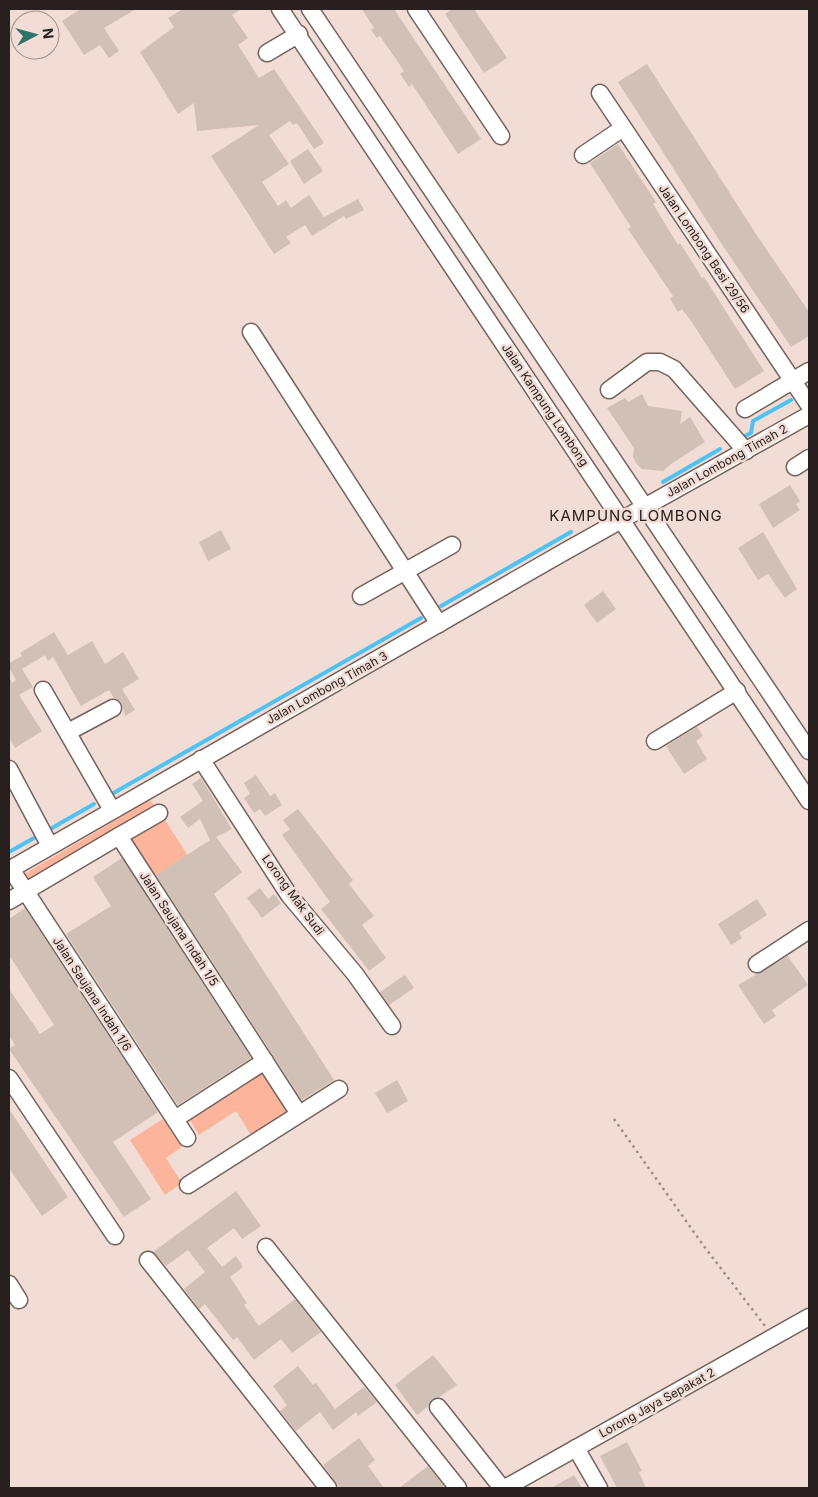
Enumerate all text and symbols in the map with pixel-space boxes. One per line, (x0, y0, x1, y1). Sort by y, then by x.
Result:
north arrow (10, 10, 60, 60)
text: N (39, 27, 57, 40)
street label: Jalan Lombong Besi 29/56 (656, 182, 753, 316)
street label: Jalan Kampung Lombong (499, 341, 592, 469)
street label: Jalan Lombong Timah 2 (664, 421, 790, 500)
district label: KAMPUNG LOMBONG (549, 506, 723, 525)
street label: Jalan Lombong Timah 3 (263, 648, 390, 727)
street label: Lorong Mak Sudi (259, 852, 328, 938)
street label: Jalan Saujana Indah 1/5 (137, 869, 222, 989)
street label: Jalan Saujana Indah 1/6 (50, 934, 135, 1054)
street label: Lorong Jaya Sepakat 2 (596, 1364, 717, 1441)

